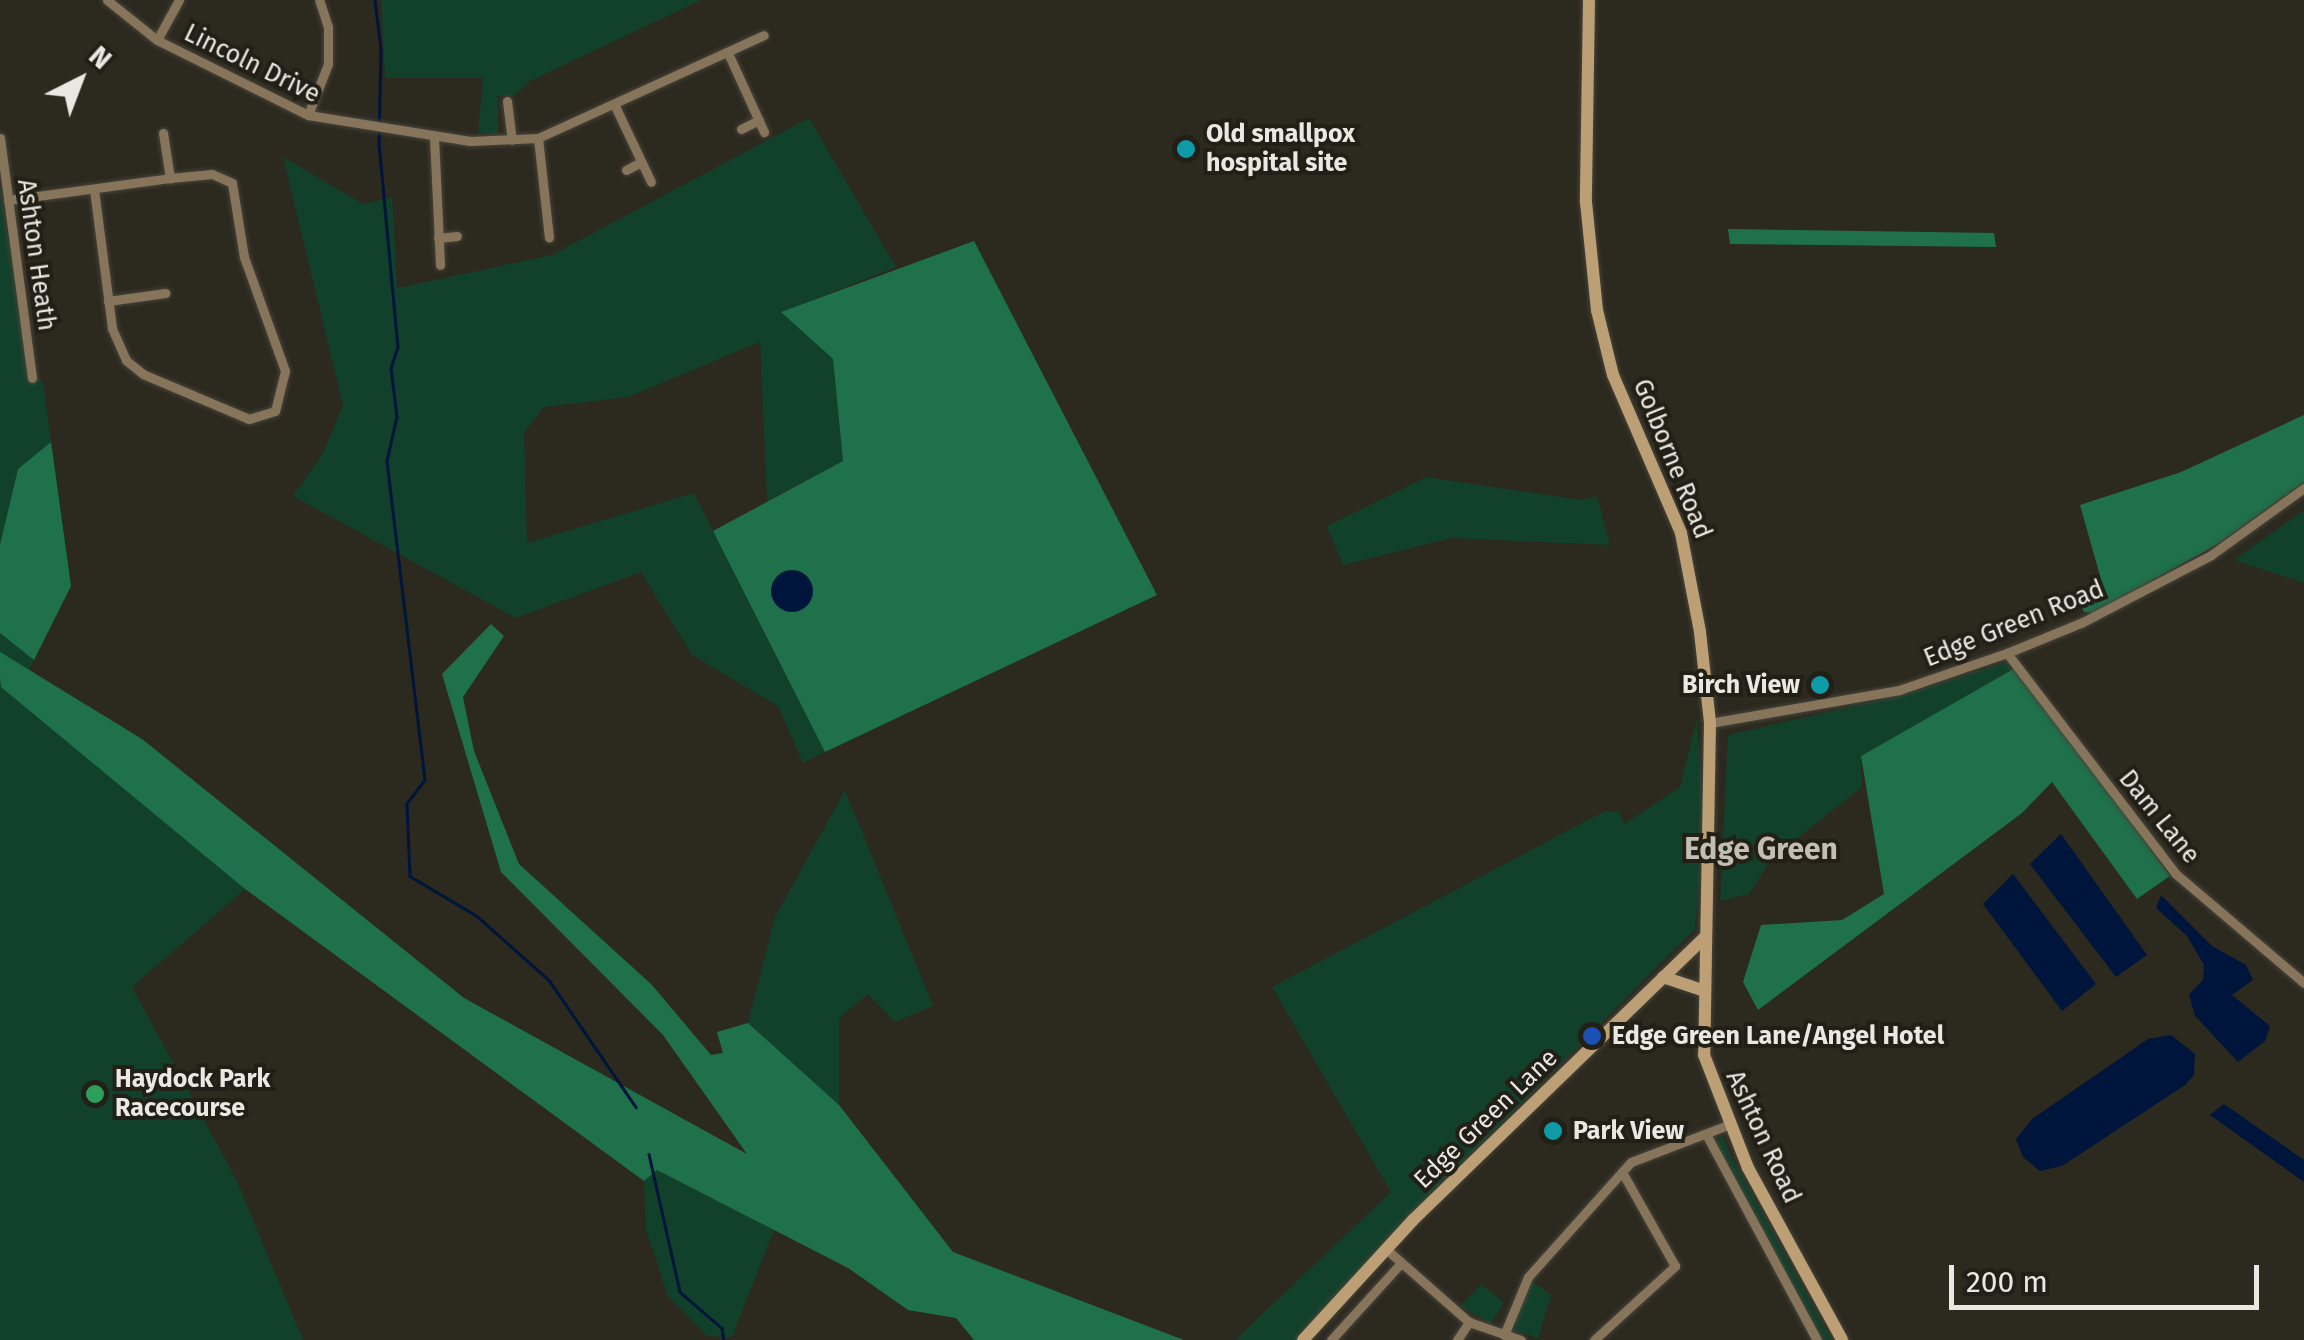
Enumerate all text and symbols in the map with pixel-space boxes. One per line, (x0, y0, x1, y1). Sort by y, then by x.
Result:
street label: Lincoln Drive (179, 18, 325, 110)
north arrow (30, 30, 130, 130)
text: N (82, 39, 118, 76)
place label: Old smallpox hospital site (1206, 120, 1355, 179)
marker: Old smallpox hospital site (1175, 138, 1197, 160)
street label: Ashton Heath (11, 177, 61, 333)
street label: Golborne Road (1626, 375, 1718, 543)
street label: Edge Green Road (1920, 574, 2108, 674)
place label: Birch View (1682, 670, 1800, 700)
marker: Birch View (1809, 674, 1831, 696)
street label: Dam Lane (2112, 764, 2206, 870)
district label: Edge Green (1684, 831, 1838, 867)
place label: Edge Green Lane/Angel Hotel (1612, 1021, 1944, 1051)
marker: Edge Green Lane/Angel Hotel (1581, 1025, 1603, 1047)
street label: Edge Green Lane (1408, 1043, 1564, 1195)
place label: Haydock Park Racecourse (115, 1065, 270, 1124)
street label: Ashton Road (1719, 1066, 1807, 1208)
marker: Haydock Park Racecourse (84, 1083, 106, 1105)
place label: Park View (1573, 1116, 1684, 1146)
marker: Park View (1542, 1120, 1564, 1142)
scale bar (1954, 1245, 2264, 1307)
text: 200 m (1966, 1264, 2048, 1300)

